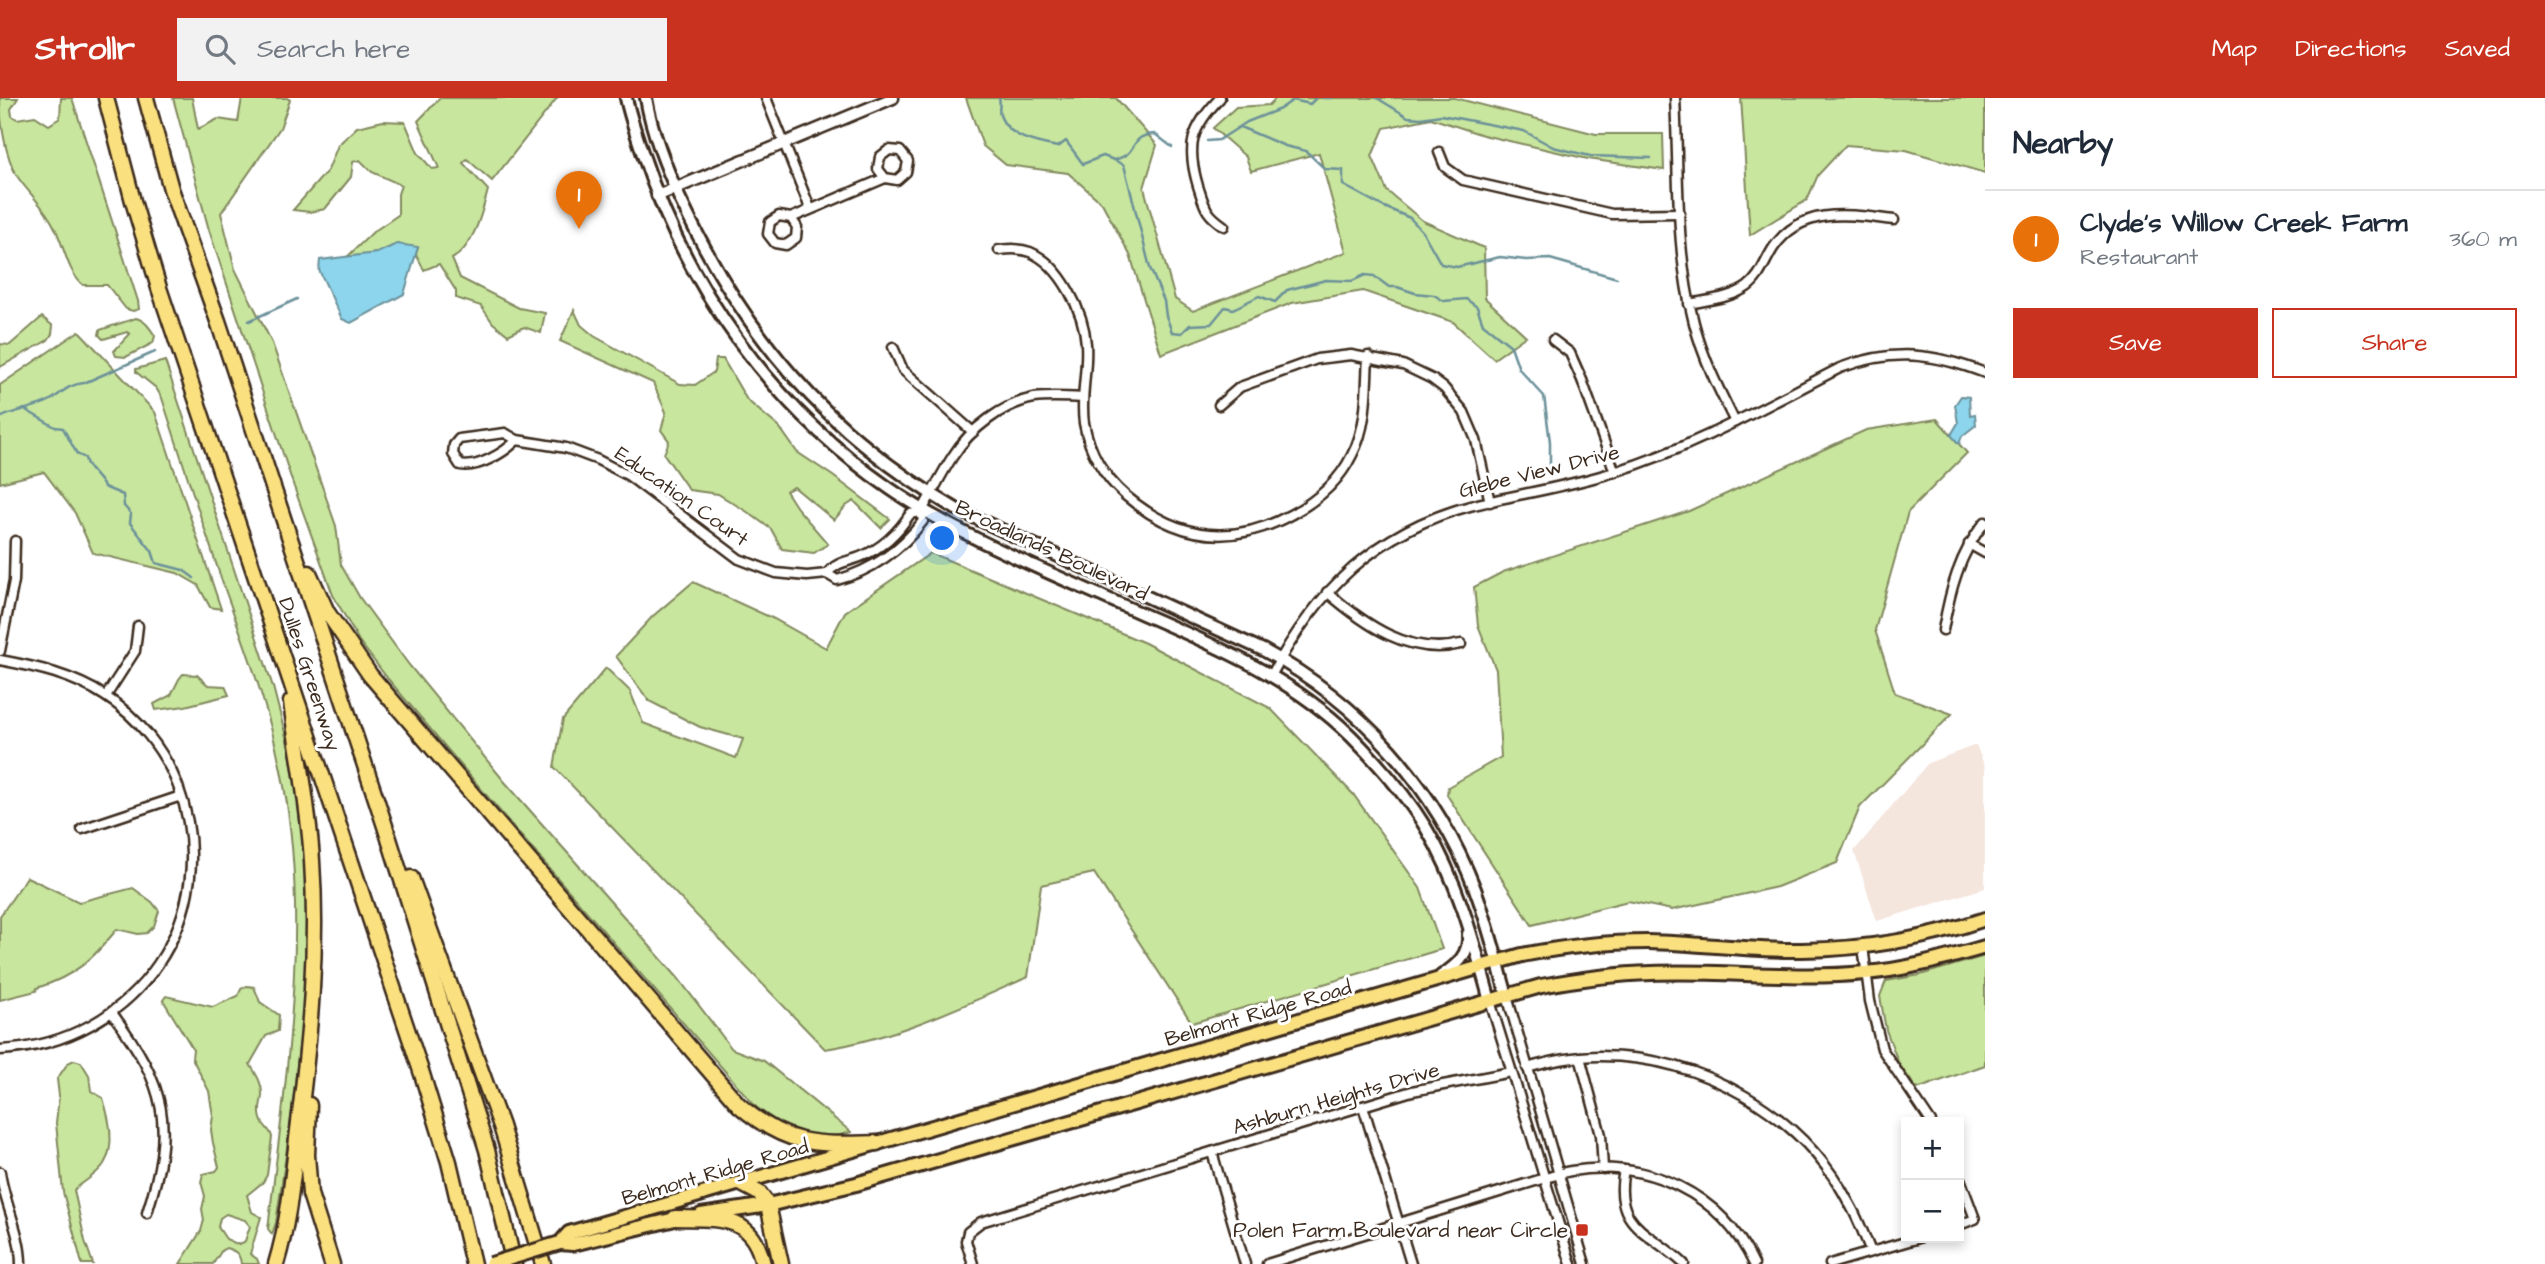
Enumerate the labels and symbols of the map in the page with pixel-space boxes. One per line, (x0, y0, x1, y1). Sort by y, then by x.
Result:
pin: 1 (556, 171, 602, 229)
street label: Glebe View Drive (1456, 438, 1622, 505)
street label: Education Court (609, 439, 755, 554)
street label: Broadlands Boulevard (951, 493, 1153, 608)
your location (925, 521, 959, 555)
street label: Dulles Greenway (269, 594, 348, 756)
street label: Belmont Ridge Road (1161, 973, 1356, 1056)
street label: Ashburn Heights Drive (1229, 1055, 1443, 1144)
street label: Belmont Ridge Road (618, 1132, 813, 1215)
place label: Polen Farm Boulevard near Circle (1233, 1216, 1568, 1245)
marker: Polen Farm Boulevard near Circle (1574, 1222, 1590, 1238)

